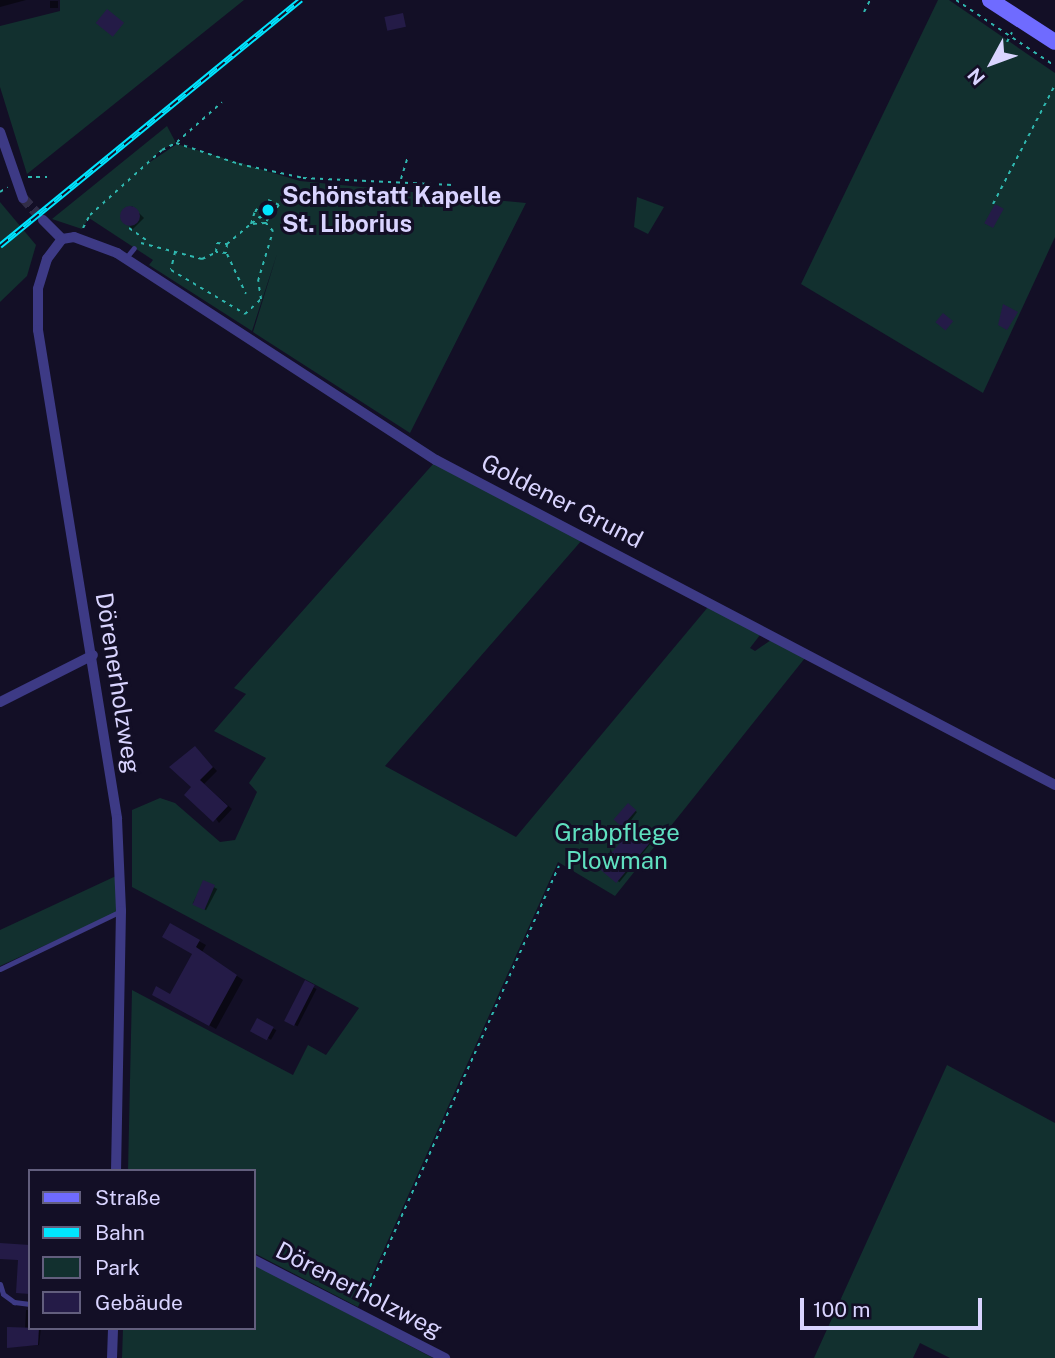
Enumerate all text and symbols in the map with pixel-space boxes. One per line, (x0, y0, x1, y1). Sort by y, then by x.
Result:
north arrow (957, 28, 1027, 98)
text: N (963, 64, 989, 90)
place label: Schönstatt Kapelle St. Liborius (282, 182, 501, 238)
marker: Schönstatt Kapelle St. Liborius (260, 202, 276, 218)
street label: Goldener Grund (476, 448, 648, 554)
street label: Dörenerholzweg (89, 590, 147, 776)
park label: Grabpflege Plowman (554, 819, 680, 875)
legend (28, 1169, 256, 1330)
text: Straße (95, 1185, 161, 1210)
text: Bahn (95, 1220, 145, 1245)
street label: Dörenerholzweg (271, 1236, 447, 1344)
text: Park (95, 1255, 140, 1280)
scale bar (803, 1284, 985, 1328)
text: Gebäude (95, 1290, 183, 1315)
text: 100 m (813, 1297, 870, 1322)

